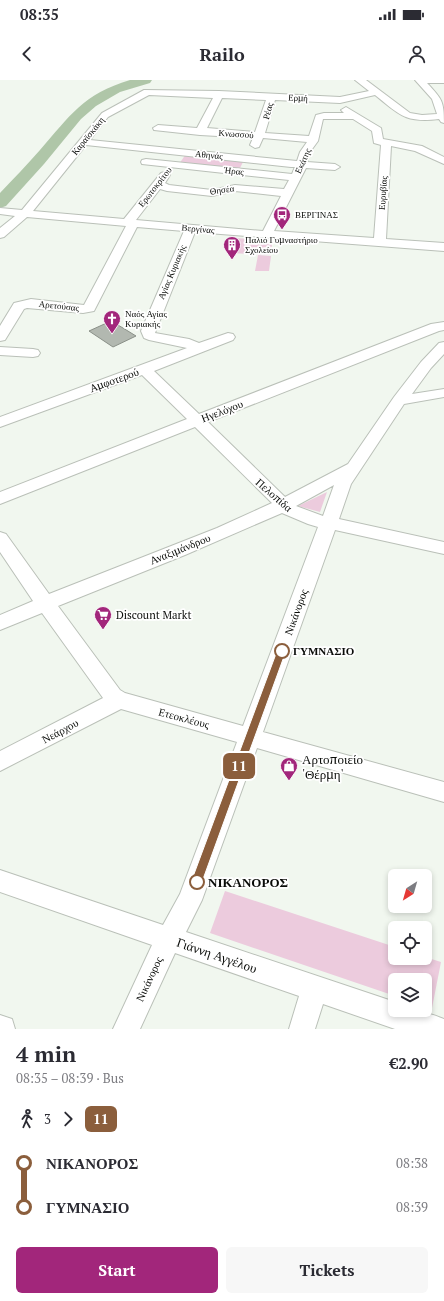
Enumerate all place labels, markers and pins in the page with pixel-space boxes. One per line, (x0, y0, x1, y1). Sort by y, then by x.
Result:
bus stop icon: ΒΕΡΓΙΝΑΣ (272, 205, 292, 230)
place label: ΒΕΡΓΙΝΑΣ (295, 209, 338, 221)
place label: Παλιό Γυμναστήριο Σχολείου (245, 234, 318, 256)
building icon: Παλιό Γυμναστήριο Σχολείου (222, 235, 242, 260)
place label: Ναός Αγίας Κυριακής (125, 308, 167, 330)
church icon: Ναός Αγίας Κυριακής (102, 309, 122, 334)
supermarket icon: Discount Markt (93, 605, 113, 630)
place label: Discount Markt (116, 608, 192, 622)
marker: ΓΥΜΝΑΣΙΟ (274, 643, 290, 659)
place label: ΓΥΜΝΑΣΙΟ (293, 644, 355, 658)
place label: Αρτοποιείο 'Θέρμη' (302, 750, 363, 783)
shop icon: Αρτοποιείο 'Θέρμη' (279, 756, 299, 781)
place label: ΝΙΚΑΝΟΡΟΣ (208, 873, 288, 891)
marker: ΝΙΚΑΝΟΡΟΣ (189, 874, 205, 890)

